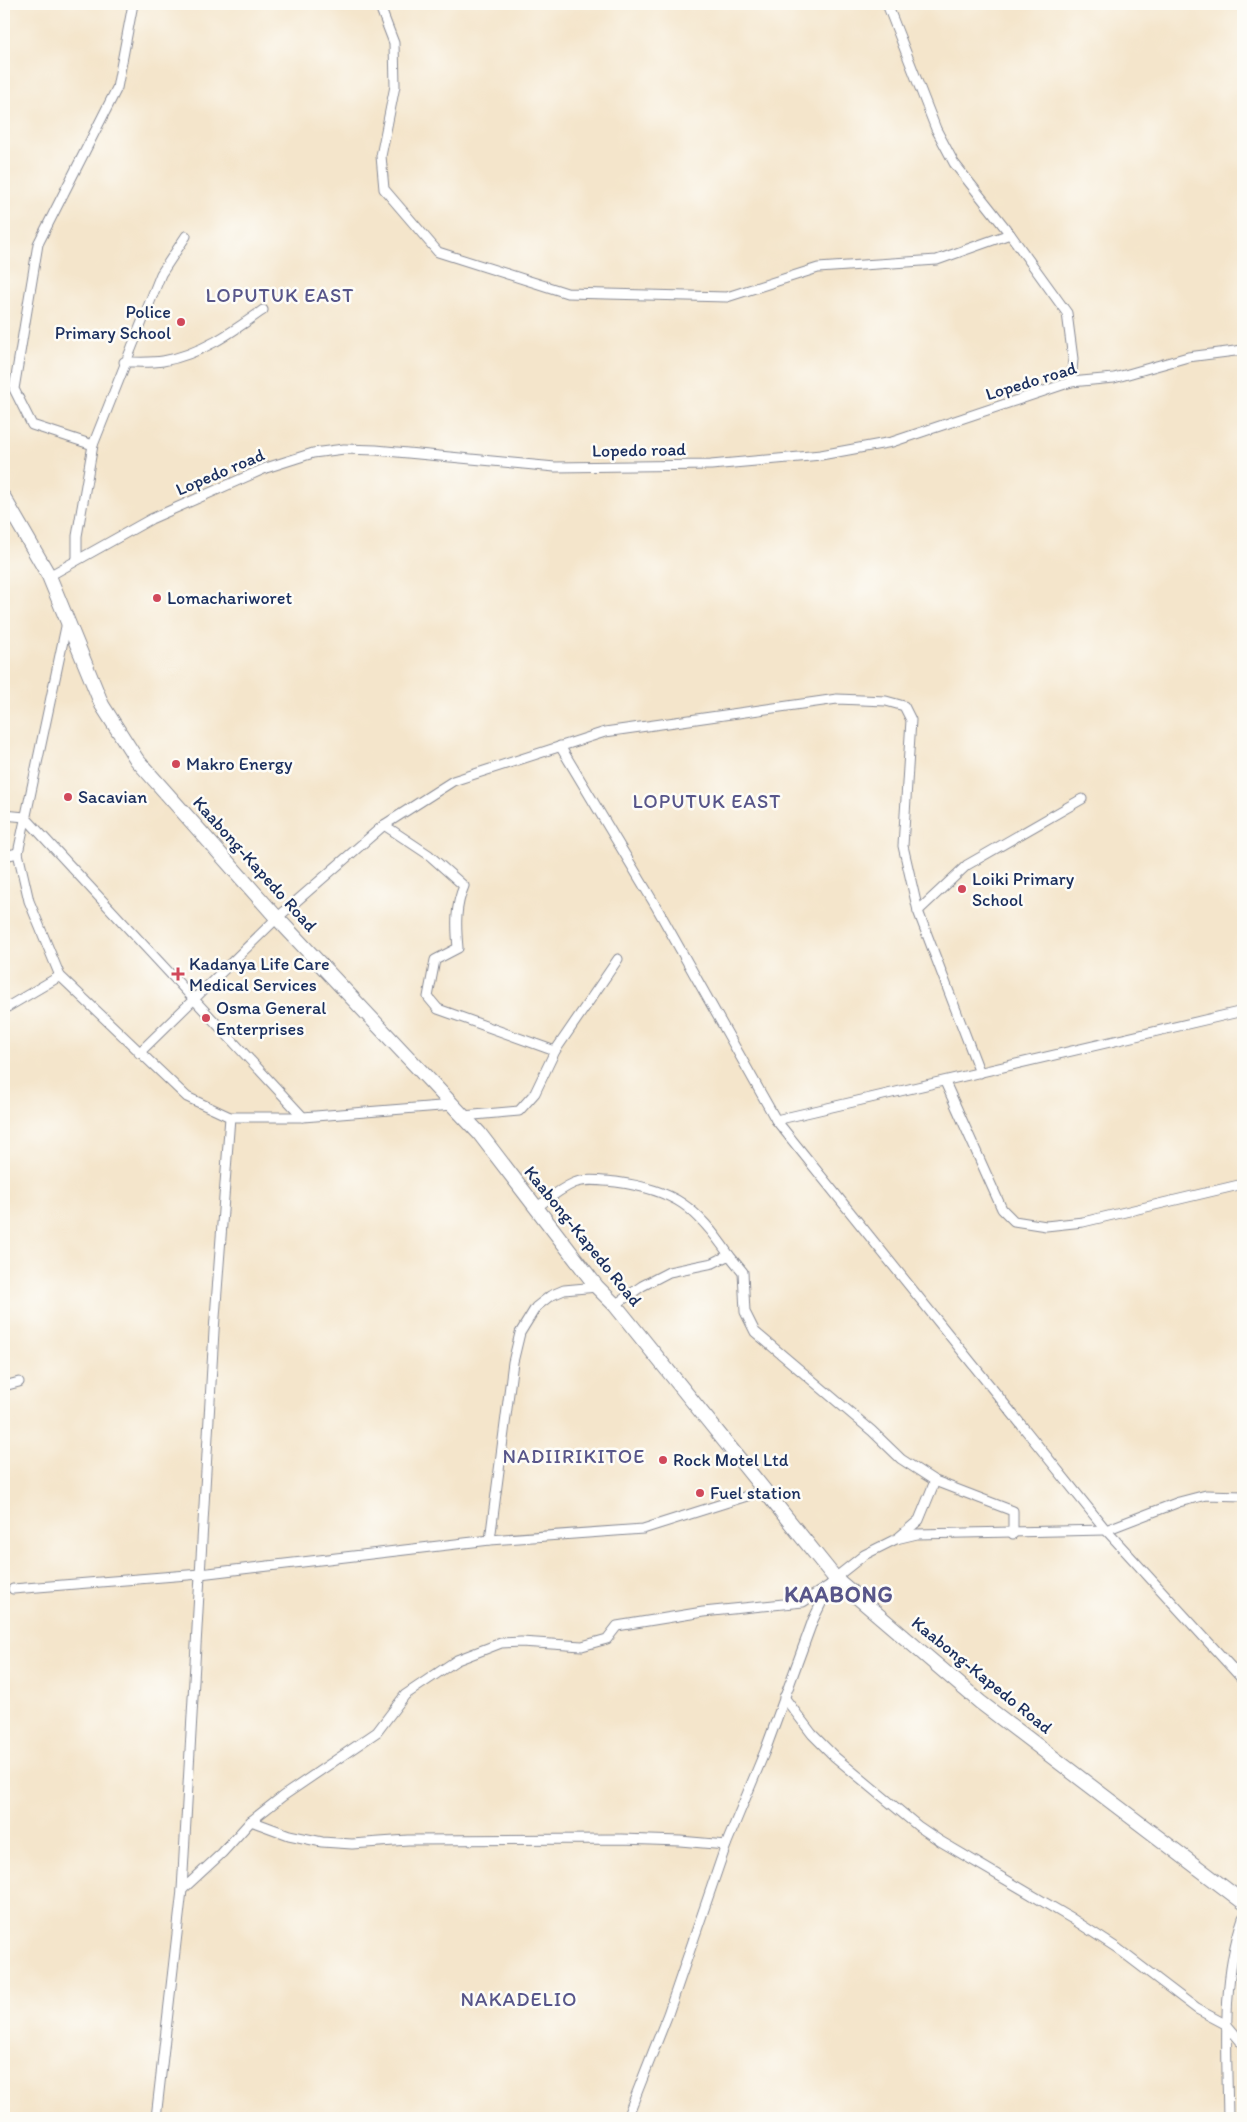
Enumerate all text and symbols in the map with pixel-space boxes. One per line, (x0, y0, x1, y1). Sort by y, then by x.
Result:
district label: LOPUTUK EAST (205, 283, 355, 307)
place label: Police Primary School (55, 301, 171, 344)
marker: Police Primary School (175, 316, 187, 328)
street label: Lopedo road (983, 357, 1079, 405)
street label: Lopedo road (592, 438, 686, 462)
street label: Lopedo road (172, 443, 268, 501)
place label: Lomachariworet (167, 587, 292, 609)
marker: Lomachariworet (151, 592, 163, 604)
place label: Makro Energy (186, 753, 293, 775)
marker: Makro Energy (170, 758, 182, 770)
place label: Sacavian (78, 786, 147, 808)
district label: LOPUTUK EAST (632, 789, 782, 813)
marker: Sacavian (62, 791, 74, 803)
street label: Kaabong-Kapedo Road (188, 792, 322, 936)
place label: Loiki Primary School (972, 868, 1075, 911)
marker: Loiki Primary School (956, 883, 968, 895)
place label: Kadanya Life Care Medical Services (189, 953, 330, 996)
marker: Kadanya Life Care Medical Services (171, 967, 185, 981)
place label: Osma General Enterprises (216, 997, 326, 1040)
marker: Osma General Enterprises (200, 1012, 212, 1024)
street label: Kaabong-Kapedo Road (519, 1161, 647, 1311)
district label: NADIIRIKITOE (503, 1444, 645, 1468)
place label: Rock Motel Ltd (673, 1449, 789, 1471)
marker: Rock Motel Ltd (657, 1454, 669, 1466)
place label: Fuel station (710, 1482, 801, 1504)
marker: Fuel station (694, 1487, 706, 1499)
district label: KAABONG (784, 1581, 894, 1608)
street label: Kaabong-Kapedo Road (907, 1611, 1057, 1739)
district label: NAKADELIO (460, 1987, 578, 2011)

